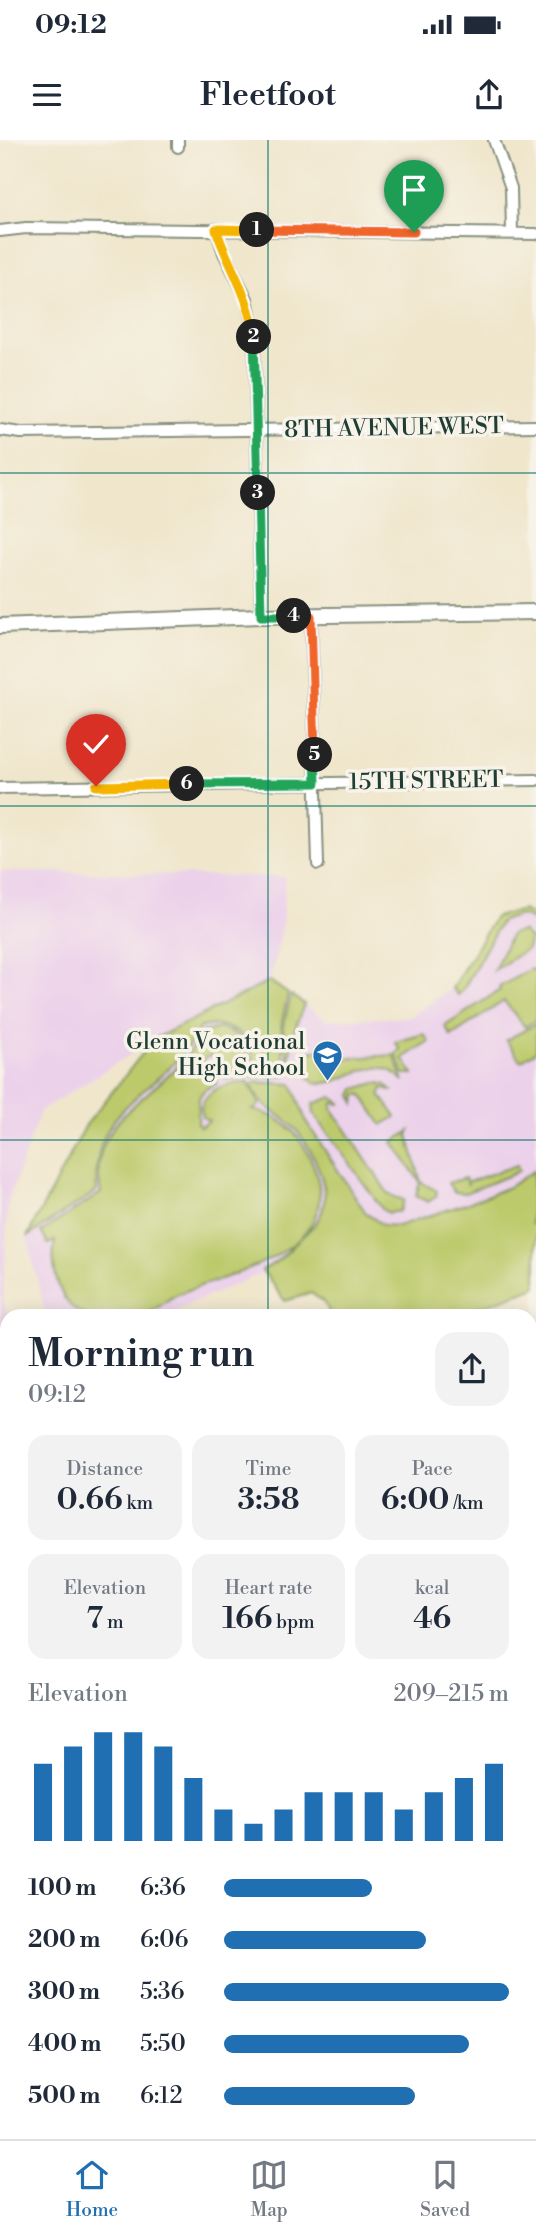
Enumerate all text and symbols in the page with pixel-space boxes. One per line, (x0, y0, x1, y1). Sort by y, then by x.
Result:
text: 09:12 (35, 9, 107, 41)
text: Fleetfoot (200, 75, 336, 115)
icon: menu (28, 76, 66, 114)
icon: share (470, 76, 508, 114)
pin (384, 160, 444, 232)
icon: arrive (395, 171, 433, 209)
pin: 1 (240, 212, 274, 248)
text: 1 (252, 217, 261, 241)
pin: 2 (236, 320, 272, 354)
text: 2 (248, 324, 259, 348)
street label: 8TH AVENUE WEST (284, 412, 504, 444)
pin: 3 (240, 476, 276, 510)
text: 3 (252, 480, 263, 504)
pin: 4 (276, 598, 312, 634)
text: 4 (287, 603, 300, 627)
pin (66, 714, 126, 786)
icon: check (77, 725, 115, 763)
pin: 5 (298, 738, 332, 772)
text: 5 (309, 742, 320, 766)
pin: 6 (170, 766, 204, 802)
street label: 15TH STREET (348, 766, 504, 796)
text: 6 (181, 771, 192, 795)
place label: Glenn Vocational High School (126, 1028, 305, 1082)
school or university icon: Glenn Vocational High School (311, 1038, 345, 1082)
text: Morning run (28, 1331, 254, 1378)
button: share (435, 1332, 509, 1406)
text: 09:12 (28, 1381, 86, 1409)
text: Distance (66, 1457, 143, 1481)
text: Time (246, 1457, 291, 1481)
text: Pace (412, 1457, 453, 1481)
text: 0.66 (56, 1481, 123, 1519)
text: 3:58 (237, 1481, 300, 1519)
text: 6:00 (381, 1481, 450, 1519)
text: km (123, 1491, 153, 1515)
text: /km (450, 1491, 484, 1515)
text: Elevation (64, 1576, 146, 1600)
text: Heart rate (225, 1576, 312, 1600)
text: kcal (415, 1576, 449, 1600)
text: 7 (86, 1600, 103, 1638)
text: 166 (222, 1600, 272, 1638)
text: 46 (413, 1600, 451, 1638)
text: m (103, 1610, 124, 1634)
text: bpm (272, 1610, 315, 1634)
text: Elevation (28, 1680, 128, 1708)
text: 209–215 m (393, 1680, 509, 1708)
text: 100 m (28, 1874, 96, 1902)
text: 6:36 (140, 1874, 186, 1902)
text: 200 m (28, 1926, 100, 1954)
text: 6:06 (140, 1926, 188, 1954)
text: 300 m (28, 1978, 100, 2006)
text: 5:36 (140, 1978, 185, 2006)
text: 400 m (28, 2030, 101, 2058)
text: 5:50 (140, 2030, 186, 2058)
text: 500 m (28, 2082, 100, 2110)
text: 6:12 (140, 2082, 183, 2110)
tab: Home (66, 2156, 118, 2222)
tab: Map (250, 2156, 288, 2222)
tab: Saved (420, 2156, 470, 2222)

